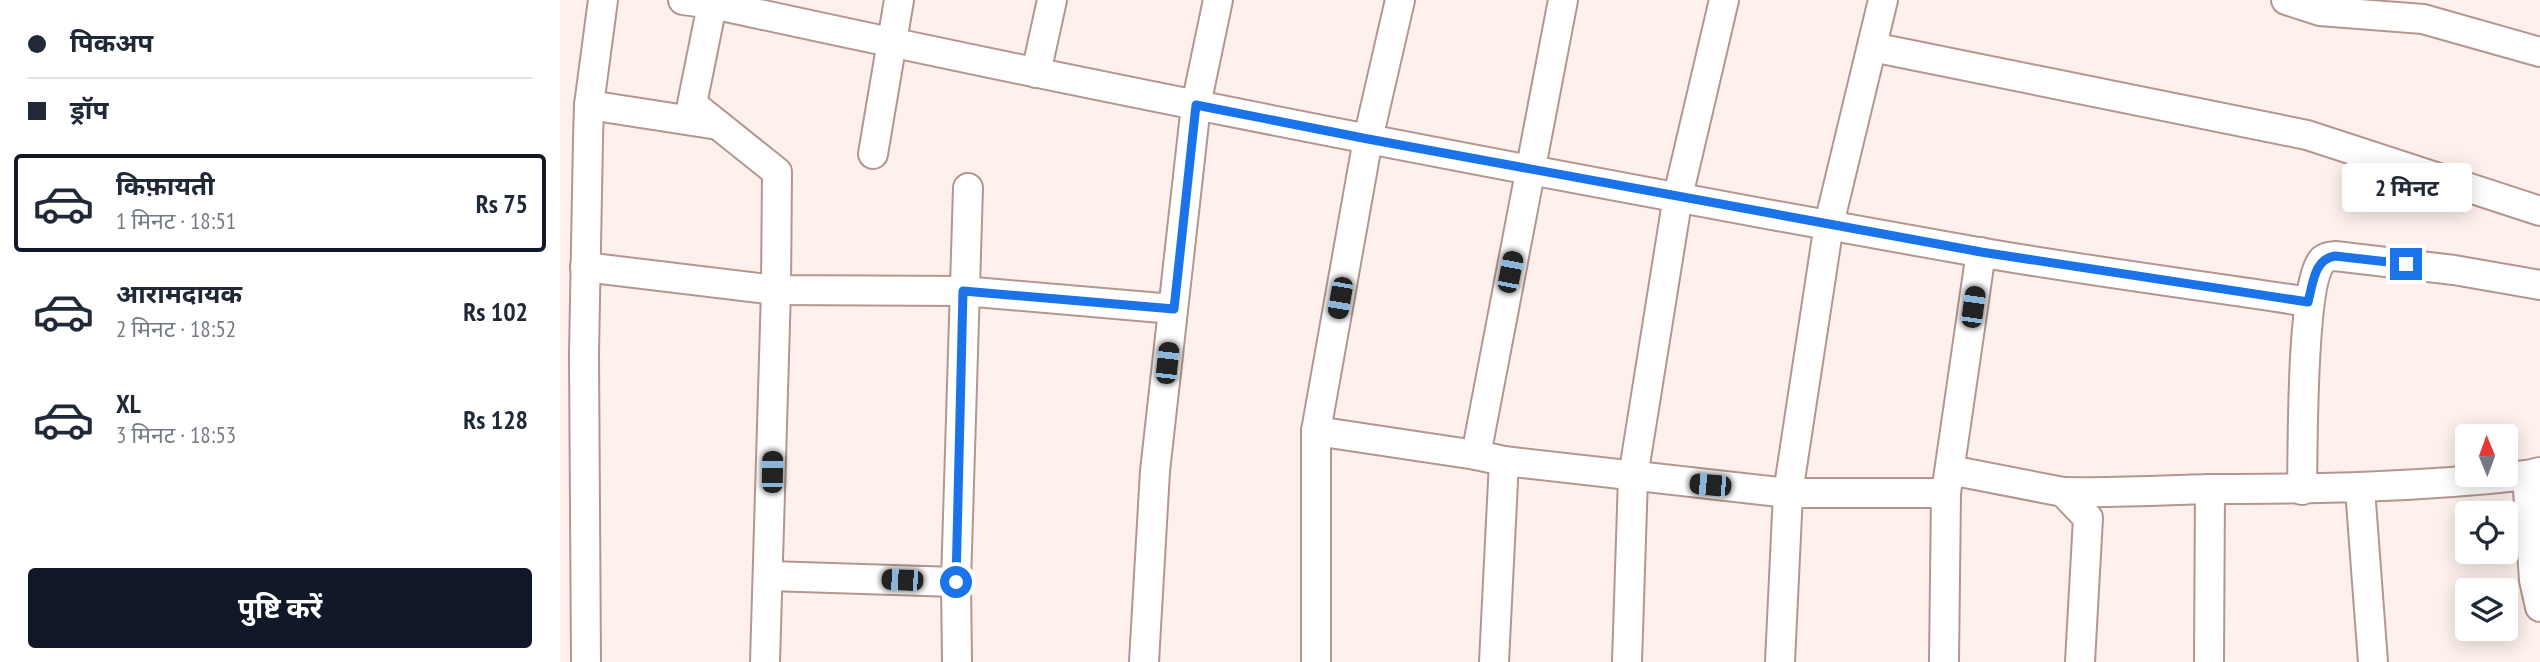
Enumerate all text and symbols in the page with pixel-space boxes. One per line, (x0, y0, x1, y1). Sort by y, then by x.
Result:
text: पिकअप (70, 26, 153, 59)
text: ड्रॉप (70, 93, 108, 126)
callout: 2 मिनट (2341, 162, 2471, 212)
text: किफ़ायती (116, 169, 215, 202)
icon: car (32, 172, 95, 235)
text: 2 मिनट (2375, 173, 2439, 202)
text: Rs 75 (476, 187, 528, 220)
text: 1 मिनट · 18:51 (116, 206, 236, 235)
route end (2390, 248, 2422, 280)
car (1496, 249, 1525, 295)
car (1327, 275, 1354, 321)
text: आरामदायक (116, 277, 242, 310)
icon: car (32, 280, 95, 343)
car (1960, 285, 1987, 329)
text: Rs 102 (463, 295, 528, 328)
text: 2 मिनट · 18:52 (116, 314, 236, 343)
car (1155, 341, 1180, 385)
text: XL (116, 387, 141, 420)
icon: car (32, 388, 95, 451)
text: Rs 128 (463, 403, 528, 436)
text: 3 मिनट · 18:53 (116, 420, 236, 449)
north arrow (2455, 424, 2518, 486)
map controls (2455, 424, 2518, 641)
car (762, 451, 783, 493)
car (1689, 473, 1732, 497)
button: locate (2455, 501, 2518, 564)
route start (940, 566, 972, 598)
button: पुष्टि करें (28, 568, 532, 648)
car (881, 569, 924, 591)
button: layers (2455, 578, 2518, 641)

